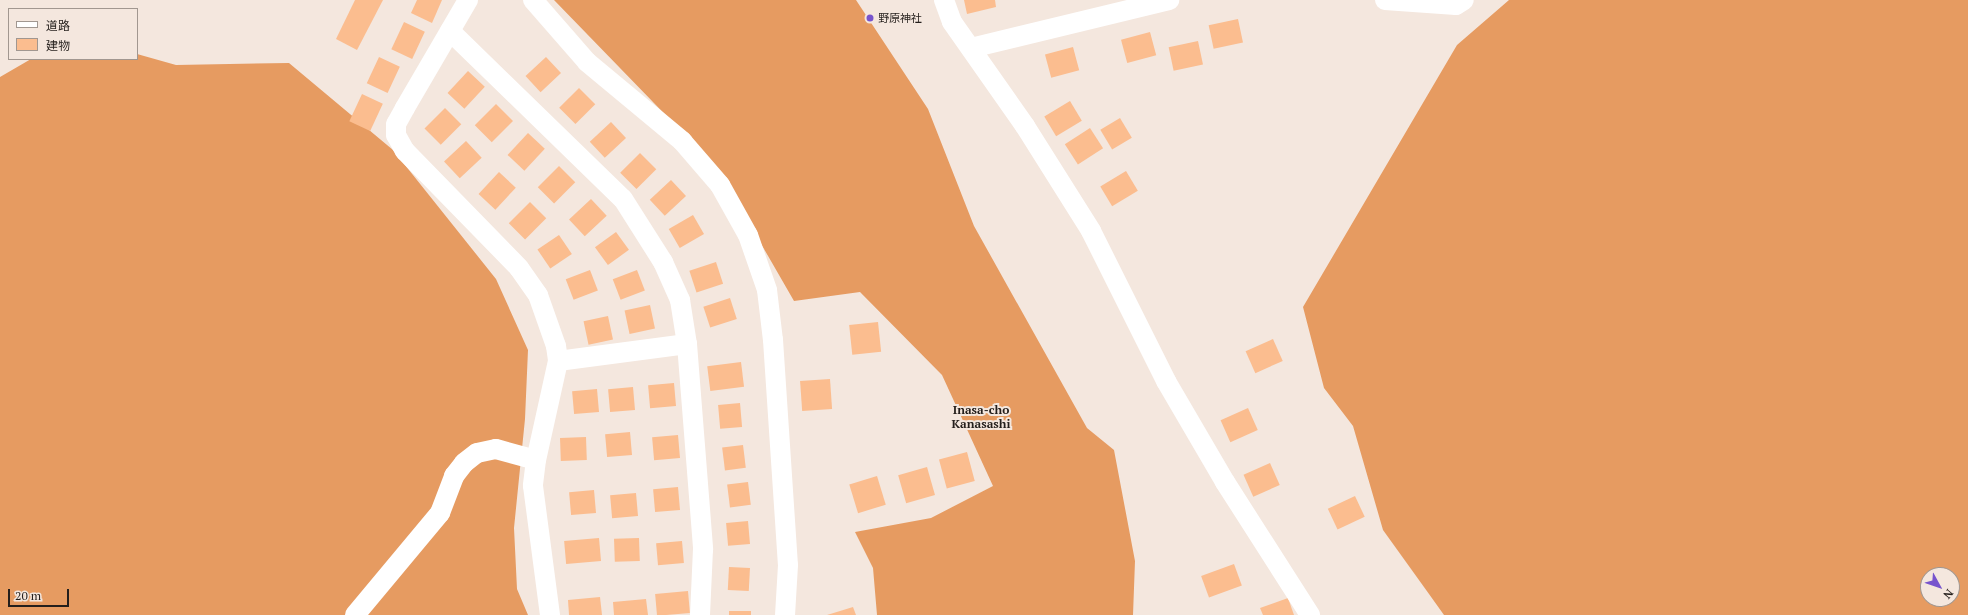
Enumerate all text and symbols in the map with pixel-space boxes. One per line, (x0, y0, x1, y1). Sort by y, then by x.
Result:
legend (8, 8, 138, 60)
place label: 野原神社 (878, 11, 922, 25)
marker: 野原神社 (865, 13, 875, 23)
text: 道路 (46, 18, 70, 33)
text: 建物 (46, 38, 70, 53)
district label: Inasa-cho Kanasashi (952, 403, 1010, 431)
north arrow (1920, 567, 1960, 607)
scale bar (10, 581, 71, 607)
text: N (1940, 586, 1956, 602)
text: 20 m (15, 588, 41, 603)

